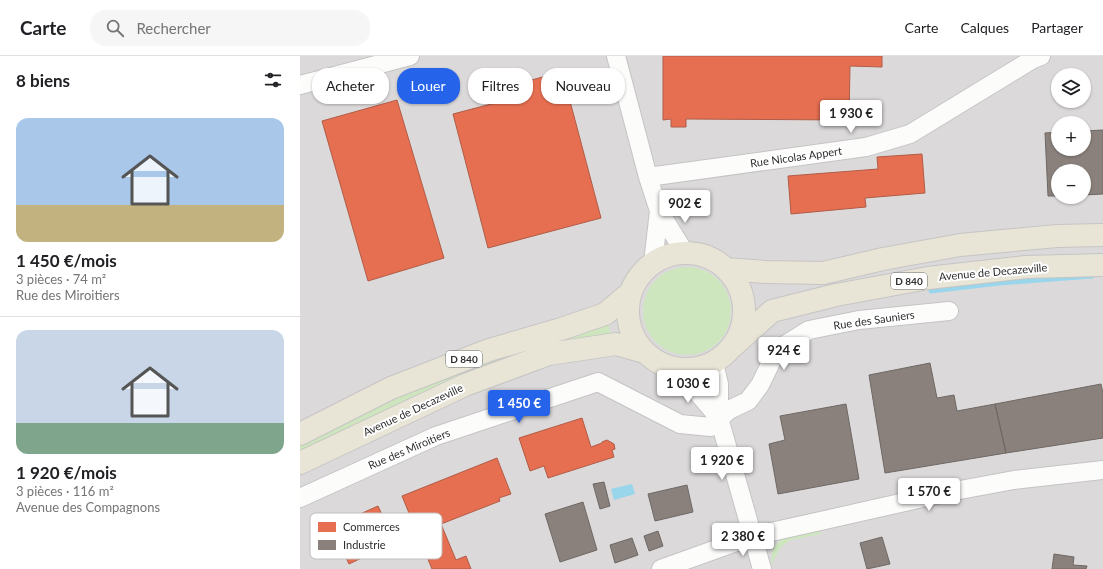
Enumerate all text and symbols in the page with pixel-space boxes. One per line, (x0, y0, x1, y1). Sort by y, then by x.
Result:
search box (90, 10, 370, 46)
text: Carte (20, 16, 66, 39)
icon: search (104, 17, 126, 39)
text: Rechercher (136, 19, 211, 37)
text: Carte (905, 19, 938, 36)
text: Calques (960, 19, 1009, 36)
text: Partager (1031, 19, 1083, 36)
chip: Acheter (312, 68, 389, 104)
chip: Louer (397, 68, 460, 104)
chip: Filtres (468, 68, 533, 104)
chip: Nouveau (541, 68, 625, 104)
map controls (1051, 68, 1091, 204)
button: layers (1051, 68, 1091, 108)
icon: filters (262, 69, 284, 91)
text: 8 biens (16, 70, 70, 91)
pin: 1 930 € (814, 100, 888, 134)
text: 1 930 € (829, 105, 873, 121)
button: + (1051, 116, 1091, 156)
icon: home (114, 144, 186, 216)
street label: Rue Nicolas Appert (749, 144, 843, 169)
button: − (1051, 164, 1091, 204)
pin: 902 € (657, 190, 713, 224)
text: 902 € (668, 195, 702, 211)
text: 1 450 €/mois (16, 250, 117, 271)
street label: Avenue de Decazeville (938, 260, 1048, 283)
text: 3 pièces · 74 m² (16, 271, 106, 287)
road number: D 840 (891, 273, 927, 289)
text: Rue des Miroitiers (16, 287, 120, 303)
street label: Rue des Sauniers (833, 307, 916, 332)
pin: 924 € (756, 337, 812, 371)
text: 924 € (767, 342, 801, 358)
road number: D 840 (446, 351, 482, 367)
icon: home (114, 356, 186, 428)
pin: 1 030 € (651, 370, 725, 404)
text: 1 030 € (666, 375, 710, 391)
street label: Avenue de Decazeville (361, 381, 465, 438)
pin: 1 450 € (482, 390, 556, 424)
text: 1 450 € (497, 395, 541, 411)
street label: Rue des Miroitiers (366, 425, 452, 472)
pin: 1 920 € (685, 447, 759, 481)
text: 1 920 € (700, 452, 744, 468)
text: 1 920 €/mois (16, 462, 117, 483)
pin: 1 570 € (892, 478, 966, 512)
text: 3 pièces · 116 m² (16, 483, 114, 499)
text: 1 570 € (907, 483, 951, 499)
text: Avenue des Compagnons (16, 499, 160, 515)
legend (310, 513, 442, 559)
text: Commerces (343, 520, 400, 533)
pin: 2 380 € (706, 523, 780, 557)
text: 2 380 € (721, 528, 765, 544)
text: Industrie (343, 538, 386, 551)

